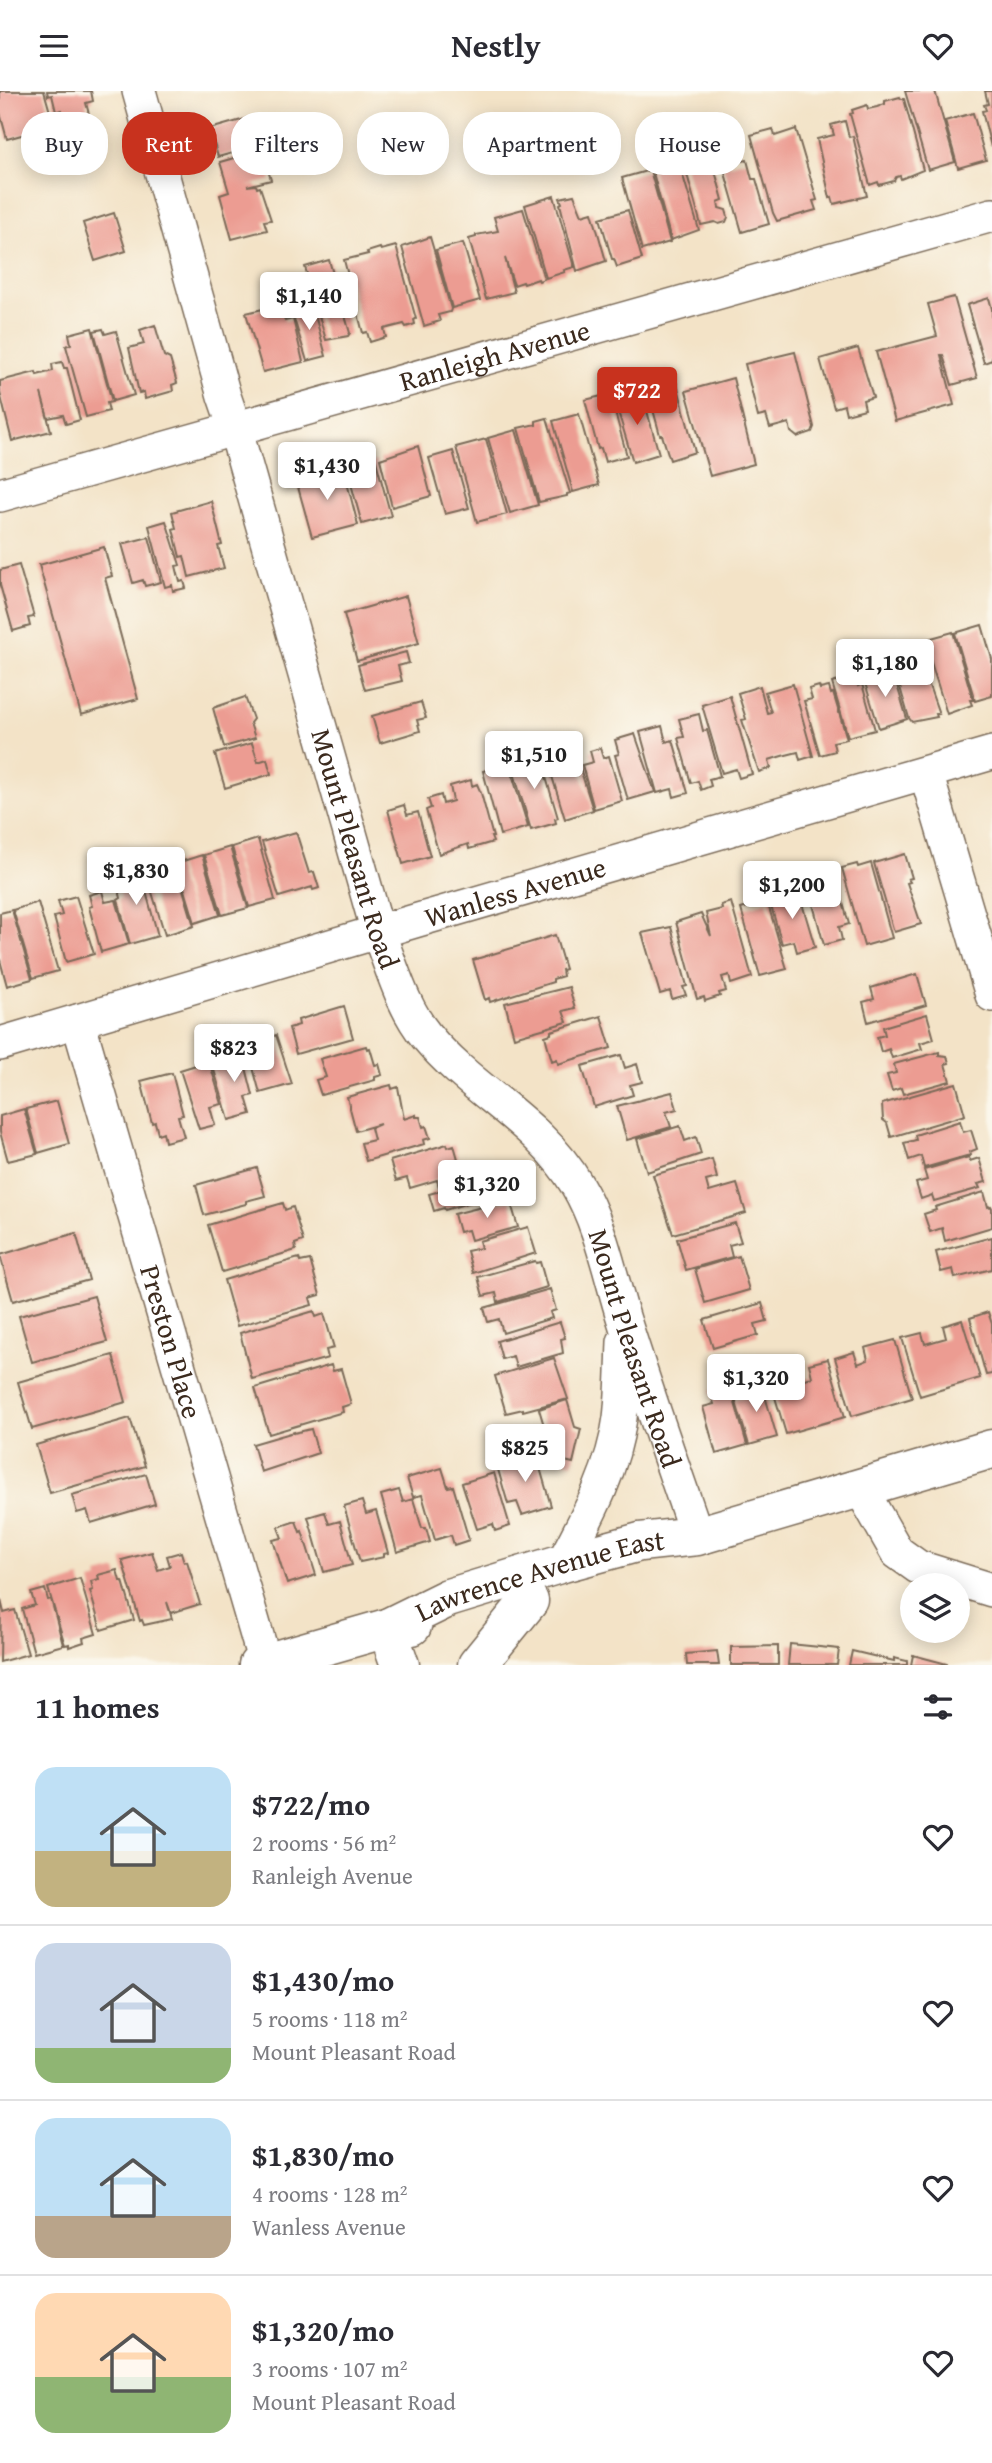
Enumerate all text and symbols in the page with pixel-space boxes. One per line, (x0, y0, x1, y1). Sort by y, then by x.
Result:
text: Nestly (451, 22, 541, 69)
icon: menu (35, 27, 73, 65)
icon: heart (919, 27, 957, 65)
chip: Buy (21, 112, 108, 175)
chip: Rent (122, 112, 217, 175)
chip: Filters (231, 112, 343, 175)
chip: New (357, 112, 449, 175)
chip: Apartment (463, 112, 621, 175)
chip: House (635, 112, 745, 175)
pin: $1,140 (252, 273, 366, 332)
text: $1,140 (276, 278, 342, 311)
street label: Ranleigh Avenue (395, 309, 594, 401)
pin: $722 (596, 367, 678, 427)
text: $722 (613, 373, 661, 406)
pin: $1,430 (270, 443, 384, 502)
text: $1,430 (294, 448, 360, 481)
pin: $1,180 (828, 639, 942, 699)
text: $1,180 (852, 645, 918, 678)
street label: Mount Pleasant Road (301, 724, 411, 974)
pin: $1,510 (477, 731, 591, 791)
text: $1,510 (501, 737, 567, 770)
street label: Wanless Avenue (419, 845, 610, 937)
pin: $1,830 (79, 847, 193, 907)
text: $1,830 (103, 853, 169, 886)
pin: $1,200 (735, 861, 849, 921)
text: $1,200 (759, 867, 825, 900)
pin: $823 (193, 1025, 275, 1084)
text: $823 (210, 1030, 258, 1063)
pin: $1,320 (430, 1161, 544, 1220)
text: $1,320 (454, 1166, 520, 1199)
street label: Mount Pleasant Road (579, 1223, 693, 1473)
street label: Preston Place (130, 1260, 214, 1423)
pin: $1,320 (699, 1355, 813, 1414)
text: $1,320 (723, 1360, 789, 1393)
pin: $825 (484, 1425, 566, 1484)
text: $825 (501, 1430, 549, 1463)
street label: Lawrence Avenue East (408, 1519, 666, 1631)
map controls (900, 1573, 970, 1643)
button: layers (900, 1573, 970, 1643)
text: 11 homes (35, 1685, 160, 1729)
icon: filters (919, 1688, 957, 1726)
text: $722/mo (252, 1782, 370, 1826)
icon: home (91, 1795, 175, 1879)
icon: heart (919, 1818, 957, 1856)
text: 2 rooms · 56 m² (252, 1826, 396, 1859)
text: Ranleigh Avenue (252, 1859, 413, 1892)
text: $1,430/mo (252, 1958, 394, 2002)
icon: home (91, 1971, 175, 2055)
icon: heart (919, 1994, 957, 2032)
text: 5 rooms · 118 m² (252, 2002, 407, 2035)
text: Mount Pleasant Road (252, 2035, 456, 2068)
text: $1,830/mo (252, 2133, 394, 2177)
icon: home (91, 2146, 175, 2230)
icon: heart (919, 2169, 957, 2207)
text: 4 rooms · 128 m² (252, 2177, 407, 2210)
text: Wanless Avenue (252, 2210, 406, 2243)
text: $1,320/mo (252, 2308, 394, 2352)
icon: home (91, 2321, 175, 2405)
icon: heart (919, 2344, 957, 2382)
text: 3 rooms · 107 m² (252, 2352, 407, 2385)
text: Mount Pleasant Road (252, 2385, 456, 2418)

